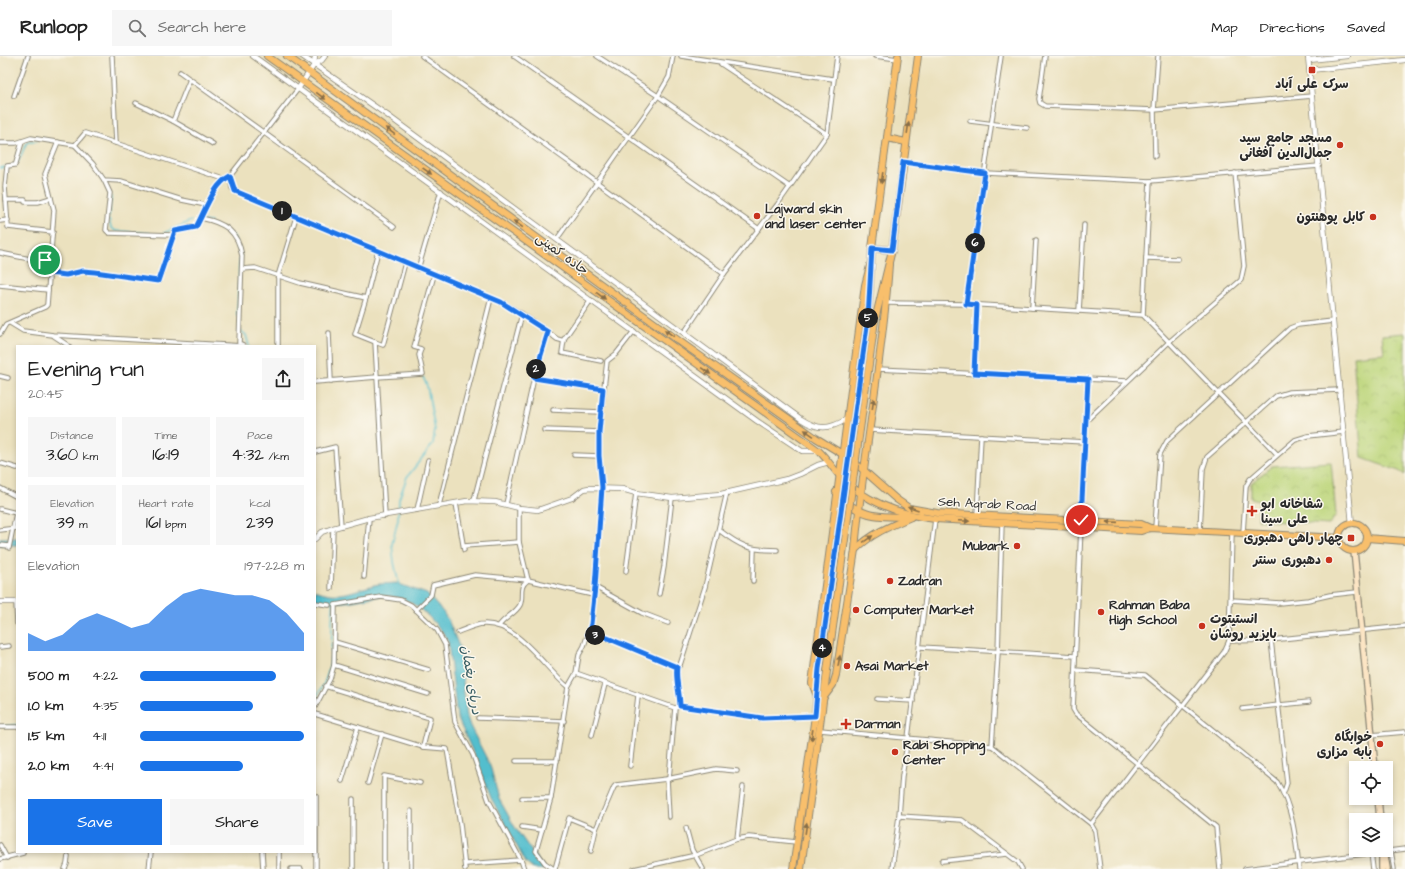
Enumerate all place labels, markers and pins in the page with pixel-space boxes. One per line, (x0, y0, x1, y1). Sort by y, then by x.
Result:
marker: سرک علی آباد (1307, 65, 1317, 75)
place label: سرک علی آباد (1275, 75, 1349, 93)
place label: مسجد جامع سید جمال‌الدین افغانی (1239, 129, 1332, 162)
marker: مسجد جامع سید جمال‌الدین افغانی (1335, 140, 1345, 150)
place label: Lajward skin and laser center (764, 200, 867, 233)
pin: 1 (272, 201, 292, 221)
place label: کابل پوهنتون (1297, 208, 1365, 226)
marker: Lajward skin and laser center (752, 211, 762, 221)
marker: کابل پوهنتون (1368, 212, 1378, 222)
pin: 6 (965, 233, 985, 253)
pin (28, 243, 62, 277)
pin: 5 (858, 308, 878, 328)
pin: 2 (526, 359, 546, 379)
place label: شفاخانه ابو علی سینا (1260, 495, 1323, 528)
pin (1064, 503, 1098, 537)
marker: شفاخانه ابو علی سینا (1246, 505, 1258, 517)
place label: چهار راهی دهبوری (1244, 529, 1343, 547)
marker: چهار راهی دهبوری (1346, 533, 1356, 543)
place label: Mubark (963, 537, 1010, 555)
marker: Mubark (1012, 541, 1022, 551)
place label: دهبوری سنتر (1251, 551, 1321, 569)
marker: دهبوری سنتر (1324, 555, 1334, 565)
place label: Zadran (898, 572, 942, 590)
marker: Zadran (885, 576, 895, 586)
place label: Rahman Baba High School (1109, 596, 1190, 631)
place label: Computer Market (864, 601, 975, 620)
marker: Computer Market (851, 605, 861, 615)
marker: Rahman Baba High School (1096, 607, 1106, 617)
place label: انستیتوت بایزید روشان (1210, 610, 1277, 643)
marker: انستیتوت بایزید روشان (1197, 621, 1207, 631)
pin: 3 (585, 625, 605, 645)
pin: 4 (812, 638, 832, 658)
place label: Asai Market (855, 657, 929, 675)
marker: Asai Market (842, 661, 852, 671)
place label: Darman (855, 715, 901, 733)
marker: Darman (840, 718, 852, 730)
place label: خوابگاه بابه مزاری (1317, 728, 1372, 761)
place label: Rabi Shopping Center (903, 736, 985, 769)
marker: خوابگاه بابه مزاری (1375, 739, 1385, 749)
marker: Rabi Shopping Center (890, 747, 900, 757)

